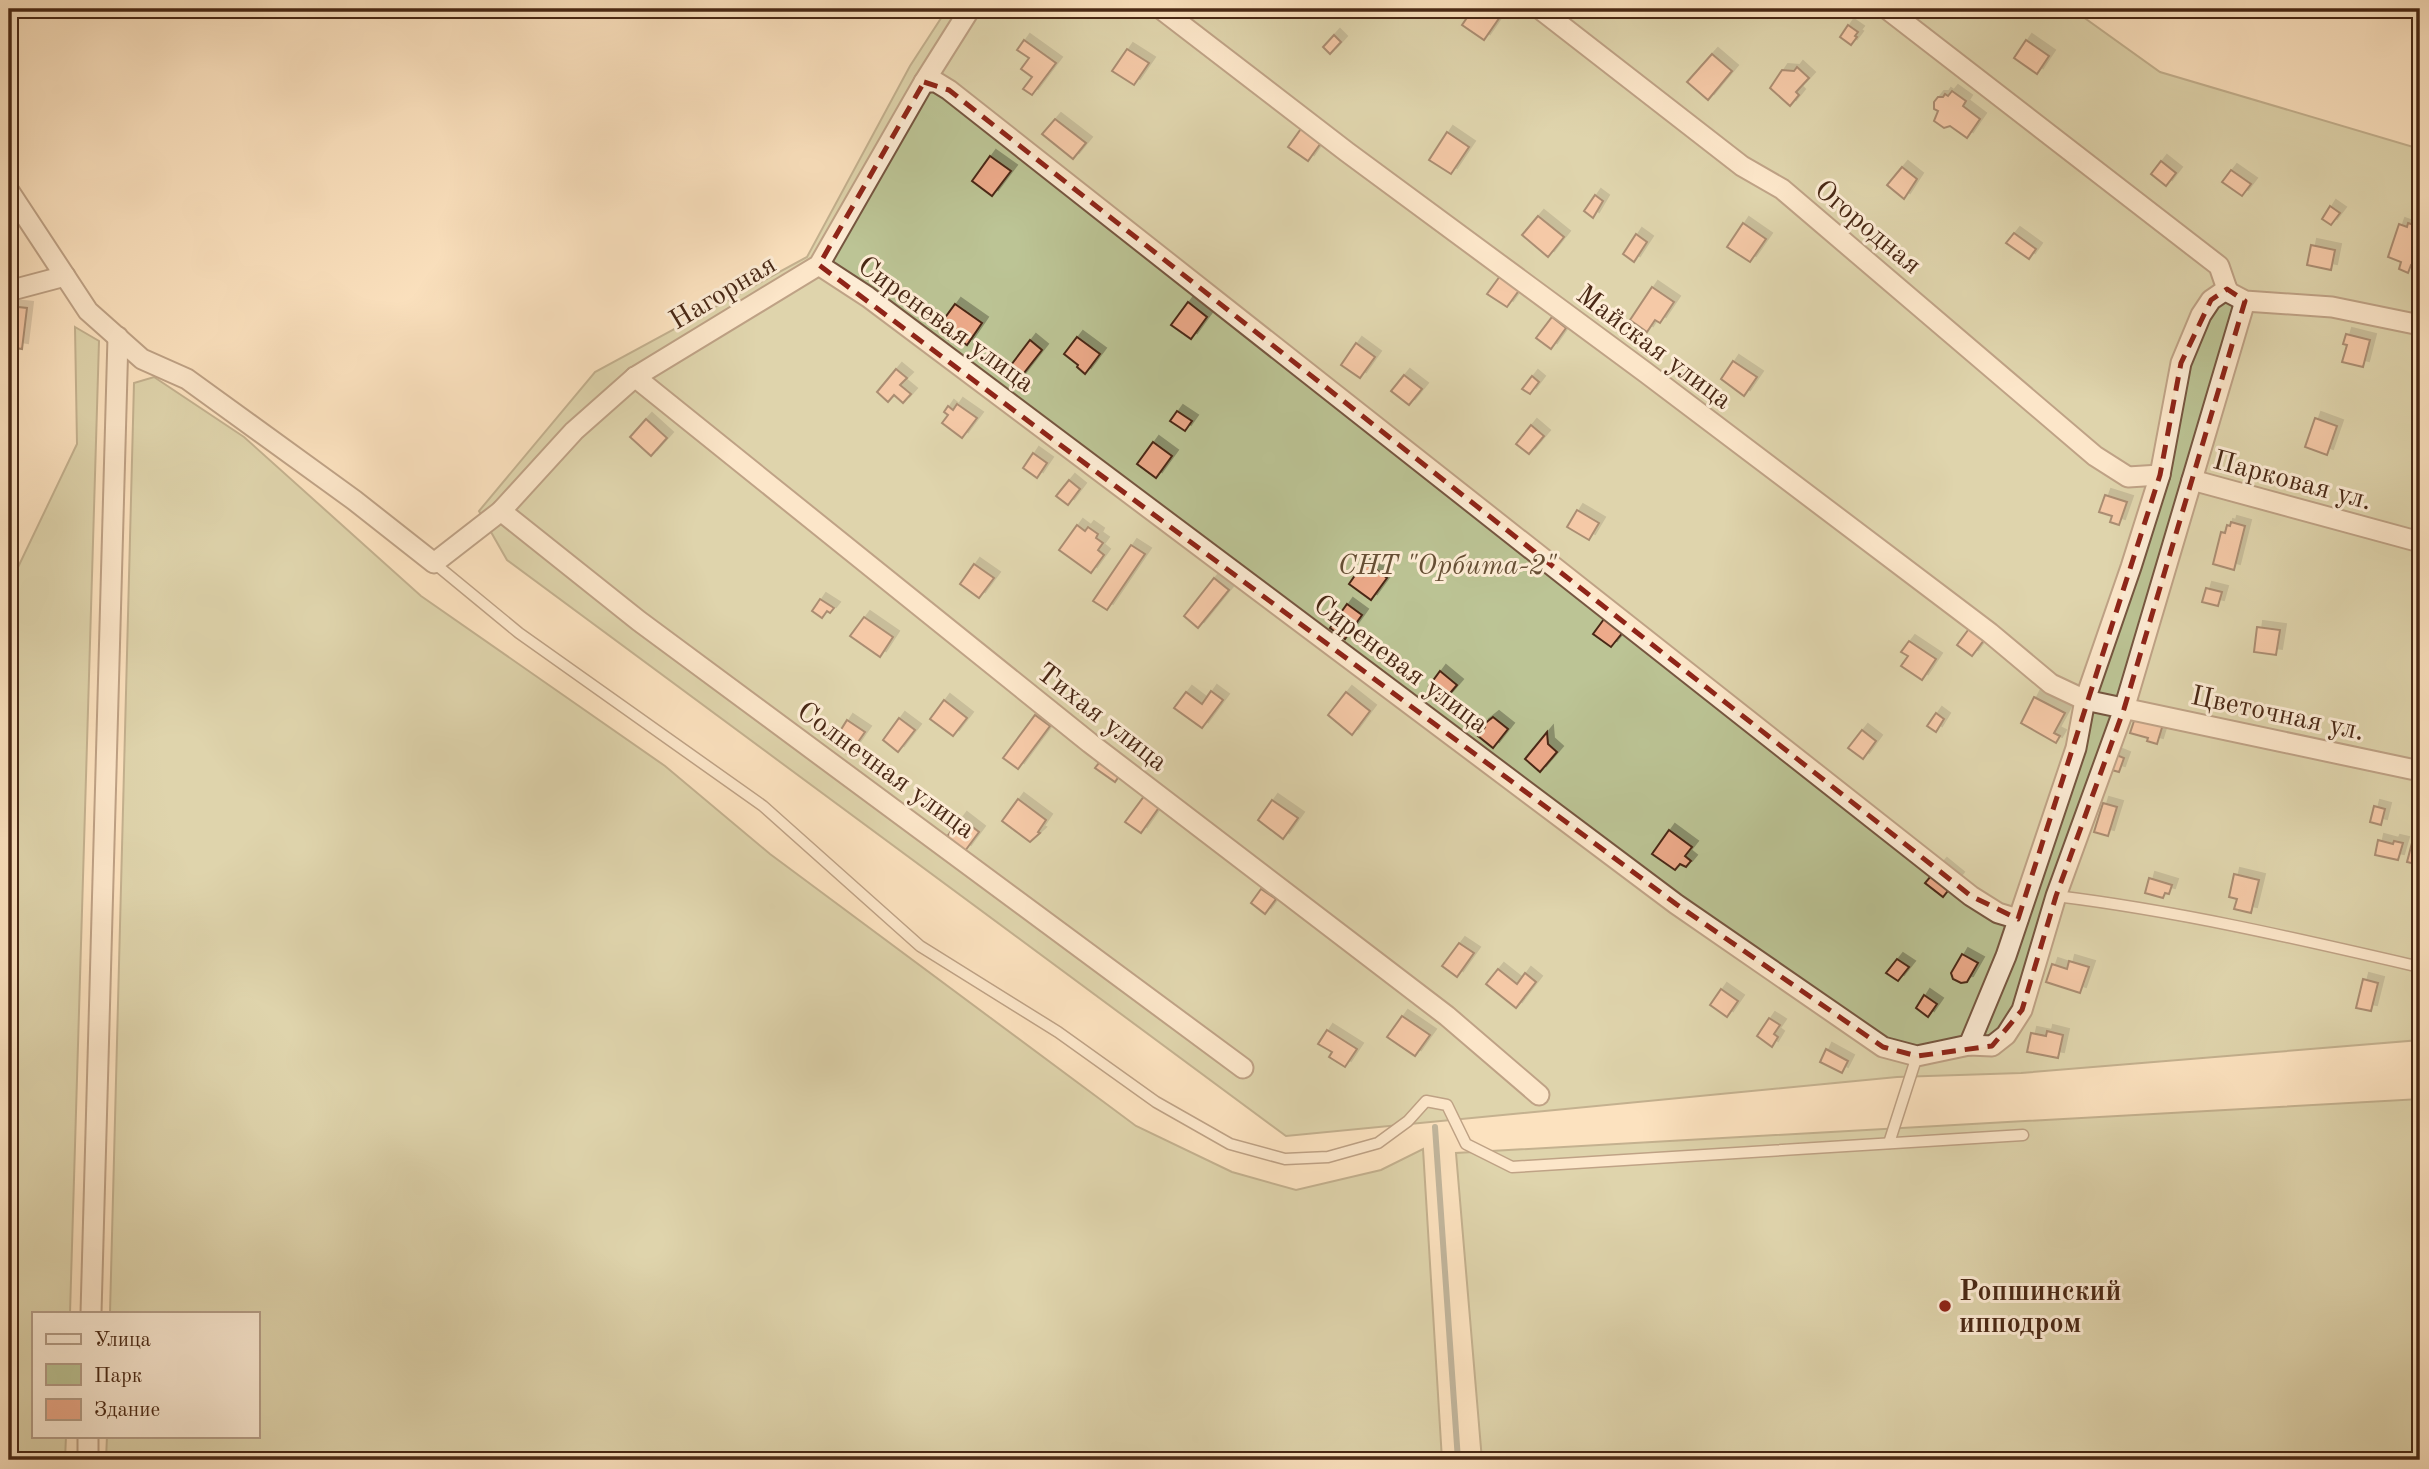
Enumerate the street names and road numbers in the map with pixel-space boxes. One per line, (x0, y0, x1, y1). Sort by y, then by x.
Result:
street label: Огородная (1809, 176, 1926, 281)
street label: Нагорная (665, 251, 782, 336)
street label: Сиреневая улица (852, 252, 1039, 399)
street label: Майская улица (1570, 281, 1736, 416)
street label: Парковая ул. (2210, 447, 2375, 517)
street label: Сиреневая улица (1308, 591, 1493, 740)
street label: Тихая улица (1030, 659, 1172, 778)
street label: Цветочная ул. (2188, 683, 2367, 747)
street label: Солнечная улица (791, 698, 979, 845)

